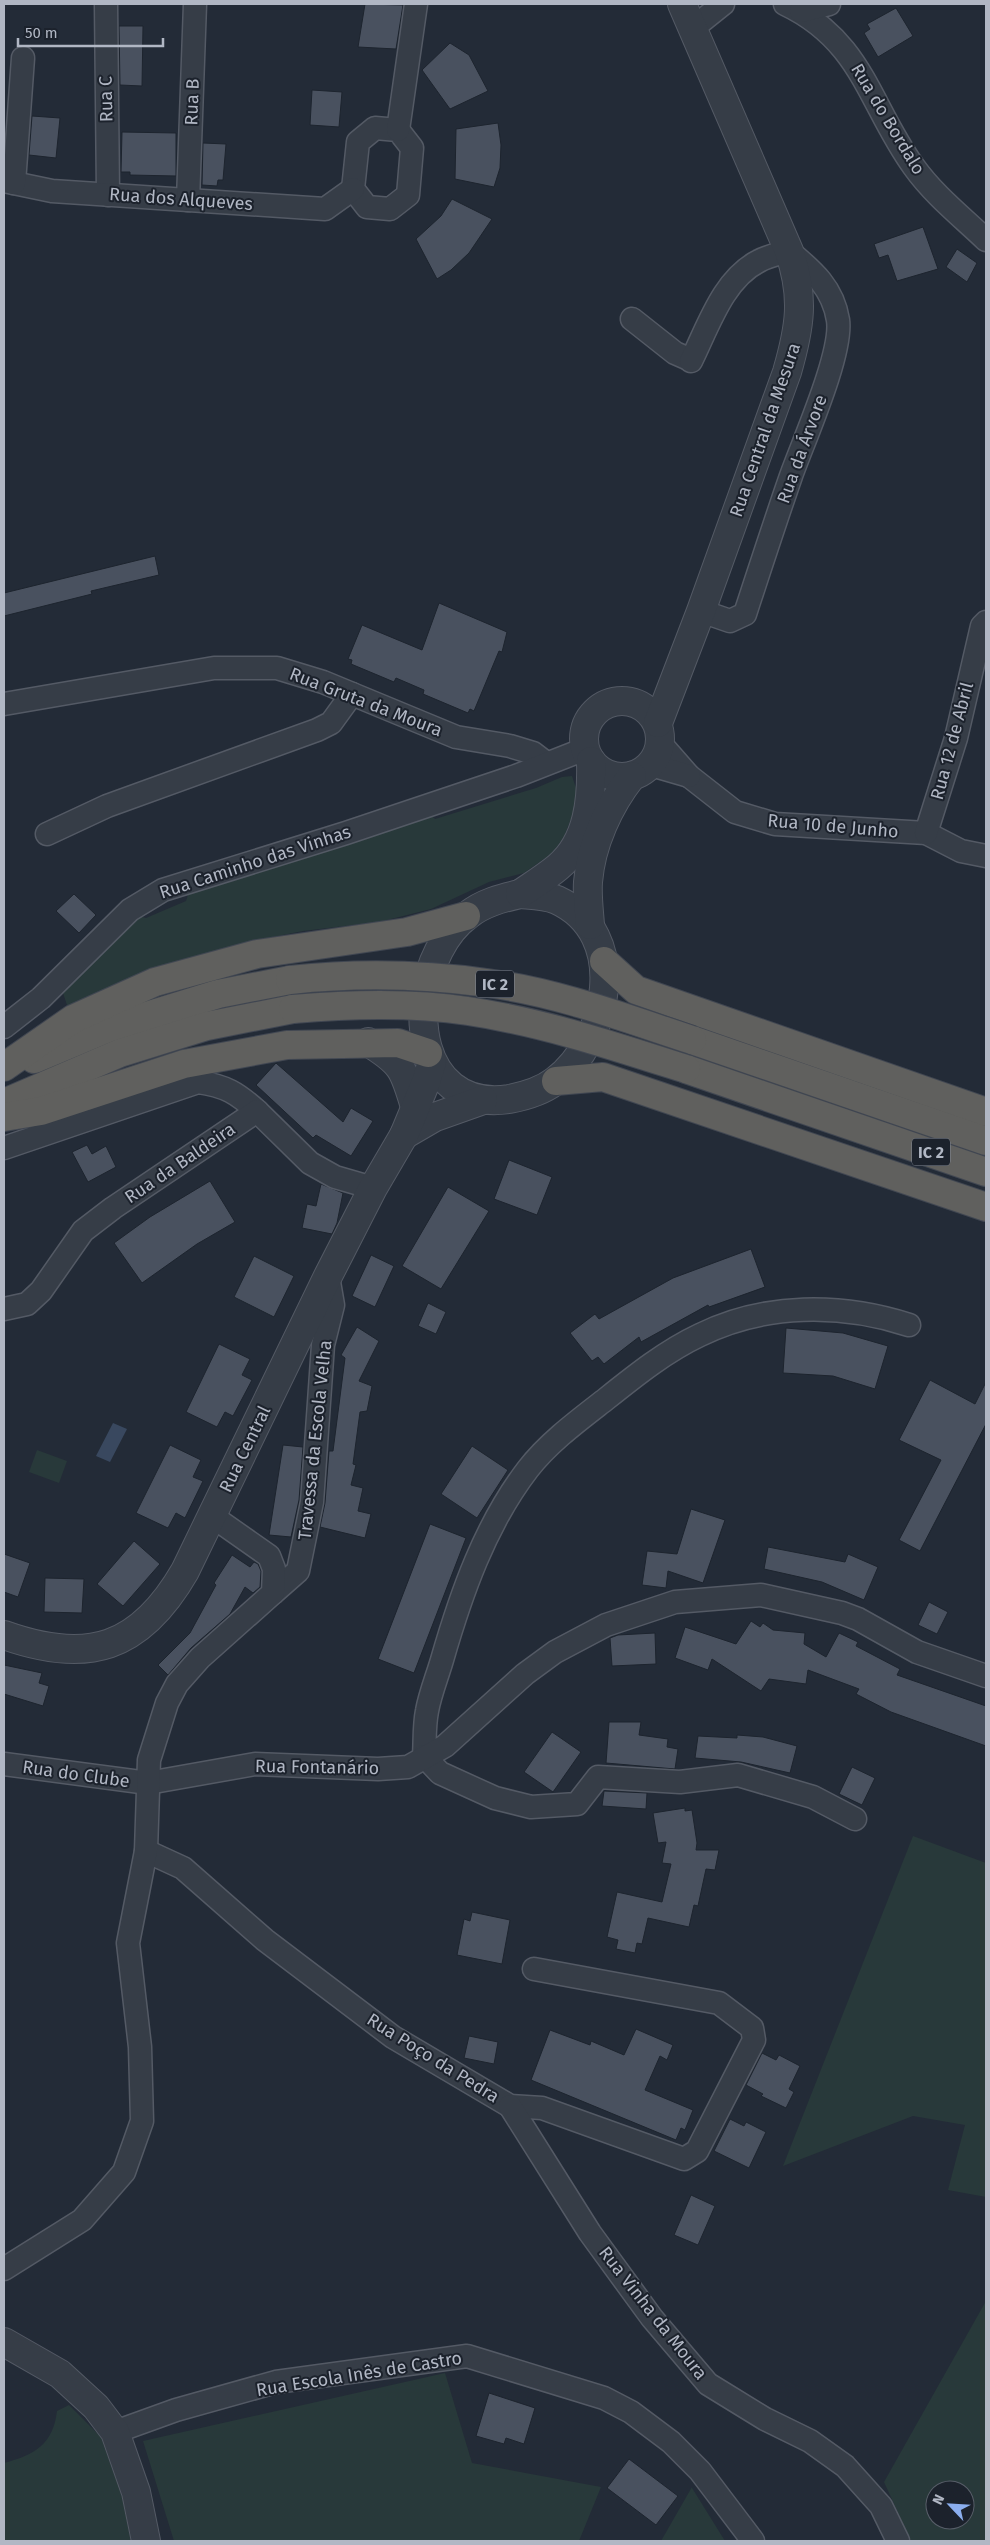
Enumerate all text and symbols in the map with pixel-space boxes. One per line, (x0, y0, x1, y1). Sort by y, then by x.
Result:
scale bar (18, 15, 162, 47)
text: 50 m (25, 24, 58, 42)
street label: Rua do Bordalo (846, 59, 930, 179)
street label: Rua C (95, 76, 117, 122)
street label: Rua B (180, 78, 204, 126)
street label: Rua dos Alqueves (108, 183, 254, 215)
street label: Rua Central da Mesura (725, 340, 805, 520)
street label: Rua da Árvore (771, 391, 832, 506)
street label: Rua Gruta da Moura (286, 663, 446, 741)
street label: Rua 12 de Abril (926, 680, 978, 802)
street label: Rua 10 de Junho (767, 809, 899, 843)
street label: Rua Caminho das Vinhas (156, 821, 354, 903)
road number: IC 2 (476, 971, 514, 998)
street label: Rua da Baldeira (120, 1118, 240, 1208)
road number: IC 2 (912, 1138, 950, 1166)
street label: Travessa da Escola Velha (294, 1339, 336, 1541)
street label: Rua Central (215, 1402, 275, 1496)
street label: Rua Fontanário (255, 1755, 379, 1779)
street label: Rua do Clube (21, 1756, 131, 1792)
street label: Rua Poço da Pedra (363, 2008, 503, 2108)
street label: Rua Vinha da Moura (594, 2242, 712, 2384)
street label: Rua Escola Inês de Castro (255, 2347, 463, 2401)
north arrow (925, 2480, 975, 2530)
text: N (929, 2492, 948, 2508)

